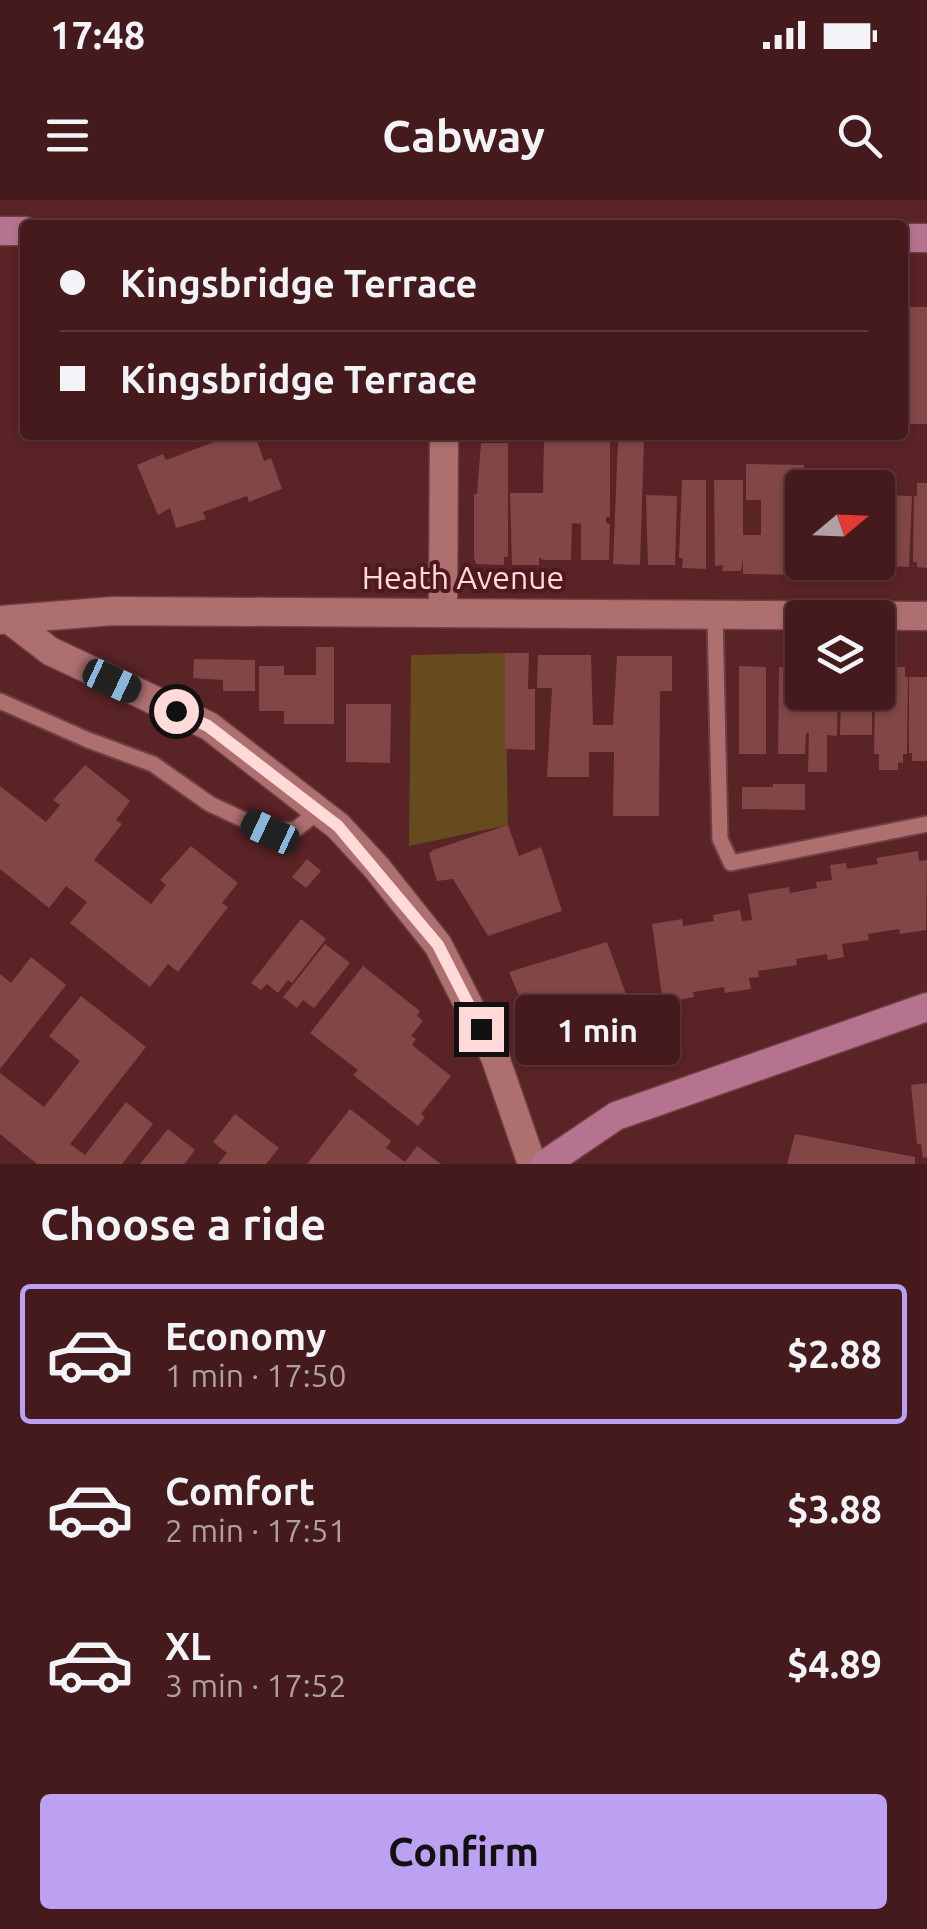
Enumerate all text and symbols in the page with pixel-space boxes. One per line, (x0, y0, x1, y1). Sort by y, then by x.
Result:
text: 17:48 (50, 14, 145, 56)
icon: menu (40, 108, 95, 163)
icon: search (832, 108, 887, 163)
text: Cabway (382, 110, 545, 161)
text: Kingsbridge Terrace (120, 262, 477, 304)
text: Kingsbridge Terrace (120, 358, 477, 400)
north arrow (785, 470, 895, 580)
map controls (785, 470, 895, 710)
street label: Heath Avenue (362, 559, 564, 595)
button: layers (785, 600, 895, 710)
car (78, 655, 146, 707)
route start (154, 689, 199, 734)
car (236, 806, 304, 858)
callout: 1 min (516, 994, 681, 1064)
route end (459, 1007, 504, 1052)
text: 1 min (557, 1012, 638, 1048)
text: Choose a ride (40, 1198, 326, 1249)
icon: car (45, 1309, 135, 1399)
text: Economy (165, 1315, 326, 1357)
text: $2.88 (787, 1333, 882, 1375)
text: 1 min · 17:50 (165, 1357, 347, 1393)
icon: car (45, 1464, 135, 1554)
text: Comfort (165, 1470, 315, 1512)
text: $3.88 (787, 1488, 882, 1530)
text: 2 min · 17:51 (165, 1512, 347, 1548)
icon: car (45, 1619, 135, 1709)
text: XL (165, 1625, 211, 1667)
text: $4.89 (787, 1643, 882, 1685)
text: 3 min · 17:52 (165, 1667, 347, 1703)
button: Confirm (40, 1794, 887, 1909)

